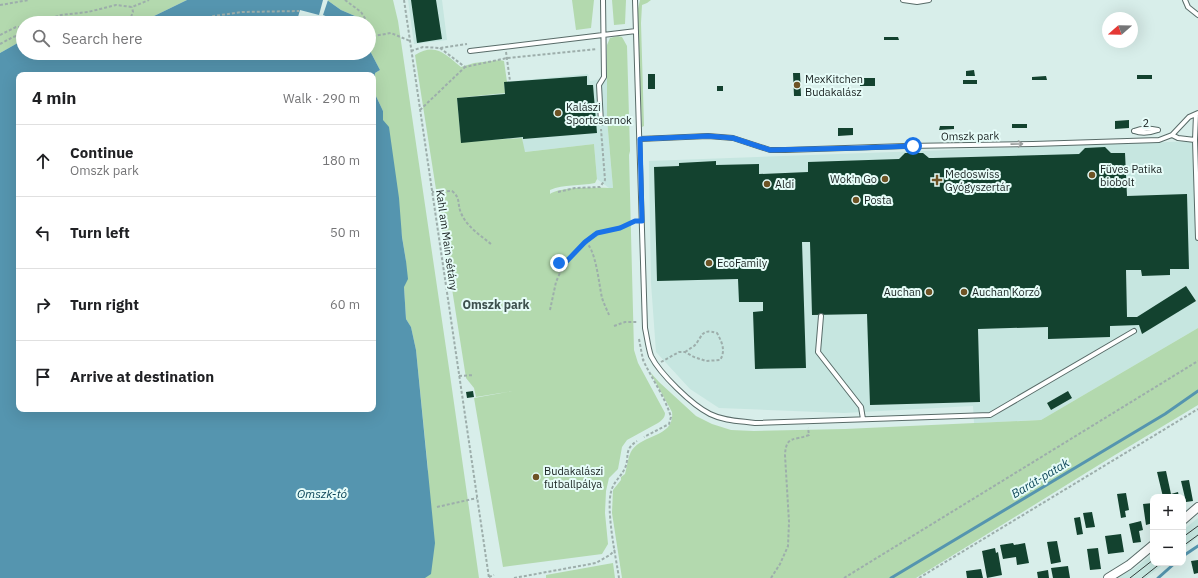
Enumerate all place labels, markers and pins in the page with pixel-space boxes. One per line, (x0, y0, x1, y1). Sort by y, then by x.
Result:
place label: MexKitchen Budakalász (805, 72, 863, 99)
marker: MexKitchen Budakalász (792, 80, 802, 90)
place label: Kalászi Sportcsarnok (566, 100, 632, 127)
marker: Kalászi Sportcsarnok (553, 108, 563, 118)
place label: Füves Patika biobolt (1100, 162, 1162, 189)
place label: Medoswiss Gyógyszertár (945, 167, 1010, 194)
marker: Füves Patika biobolt (1087, 170, 1097, 180)
place label: Wok'n Go (830, 172, 877, 186)
marker: Wok'n Go (880, 174, 890, 184)
marker: Medoswiss Gyógyszertár (932, 175, 942, 185)
place label: Aldi (775, 177, 794, 191)
marker: Aldi (762, 179, 772, 189)
place label: Posta (864, 193, 892, 207)
marker: Posta (851, 195, 861, 205)
place label: EcoFamily (717, 256, 768, 270)
marker: EcoFamily (704, 258, 714, 268)
place label: Auchan (884, 285, 921, 299)
place label: Auchan Korzó (972, 285, 1040, 299)
marker: Auchan (924, 287, 934, 297)
marker: Auchan Korzó (959, 287, 969, 297)
place label: Budakalászi futballpálya (544, 464, 603, 491)
marker: Budakalászi futballpálya (531, 472, 541, 482)

